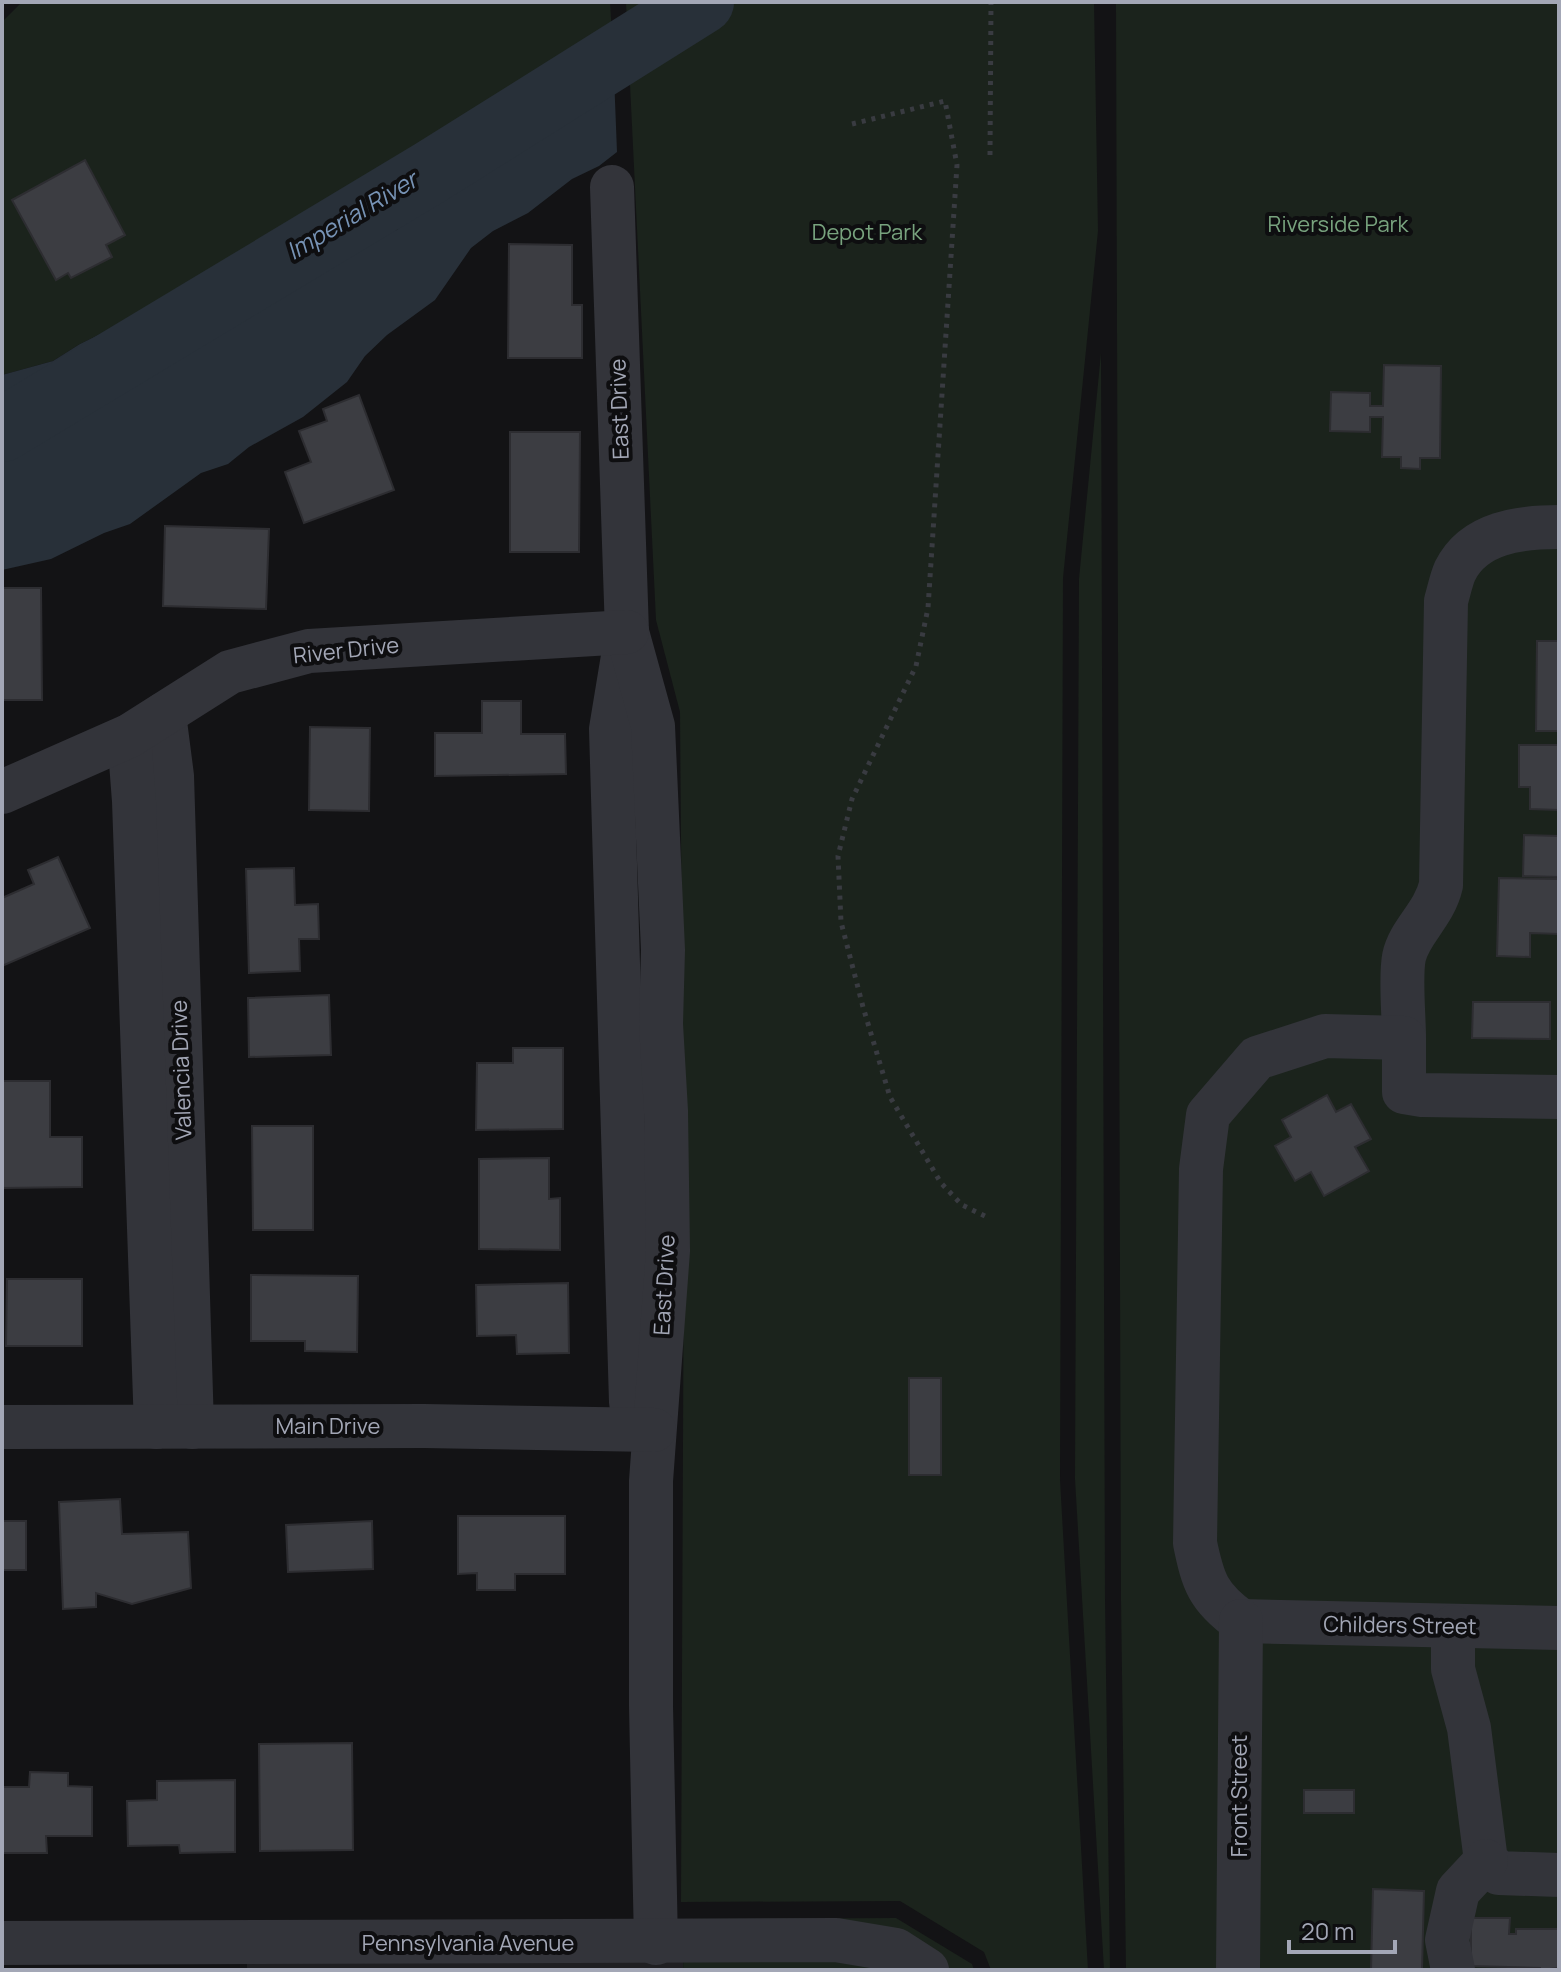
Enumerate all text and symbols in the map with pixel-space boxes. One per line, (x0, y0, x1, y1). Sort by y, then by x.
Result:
water label: Imperial River (280, 161, 426, 267)
park label: Riverside Park (1268, 209, 1410, 239)
park label: Depot Park (812, 217, 923, 247)
street label: East Drive (602, 358, 636, 460)
street label: River Drive (292, 630, 401, 670)
street label: Valencia Drive (164, 999, 198, 1141)
street label: East Drive (646, 1234, 682, 1336)
street label: Main Drive (276, 1411, 381, 1441)
street label: Childers Street (1323, 1609, 1477, 1641)
street label: Front Street (1224, 1734, 1254, 1857)
scale bar (1289, 1904, 1395, 1954)
text: 20 m (1301, 1914, 1354, 1947)
street label: Pennsylvania Avenue (362, 1928, 574, 1958)

